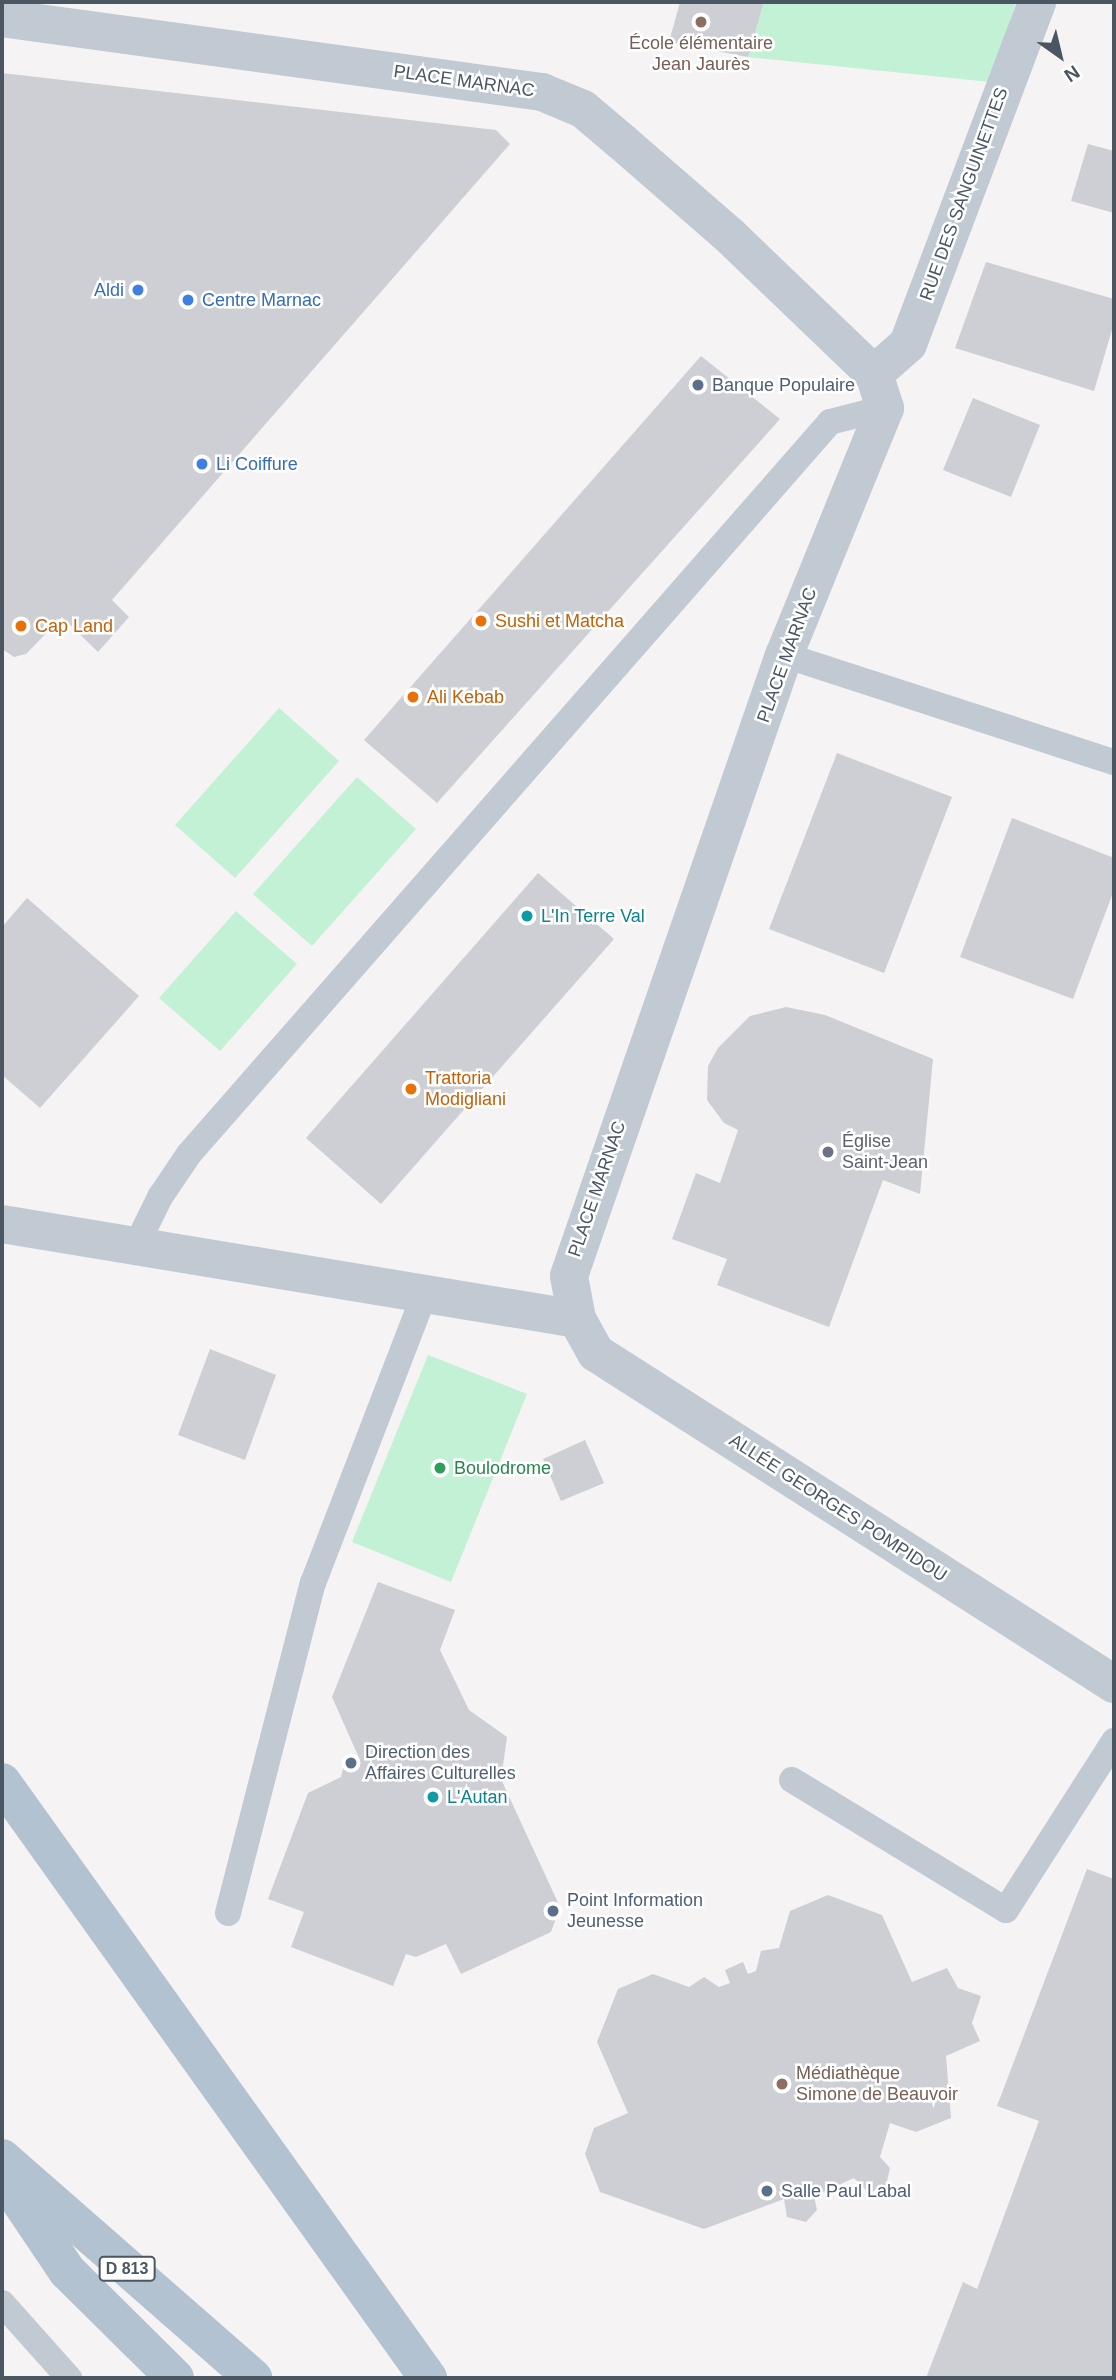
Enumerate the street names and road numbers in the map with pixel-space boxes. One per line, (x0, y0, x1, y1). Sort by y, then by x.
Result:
street label: PLACE MARNAC (392, 60, 536, 102)
street label: RUE DES SANGUINETTES (915, 85, 1013, 303)
street label: PLACE MARNAC (753, 585, 821, 725)
street label: PLACE MARNAC (564, 1118, 630, 1260)
street label: ALLÉE GEORGES POMPIDOU (725, 1429, 951, 1587)
road number: D 813 (97, 2256, 157, 2282)

